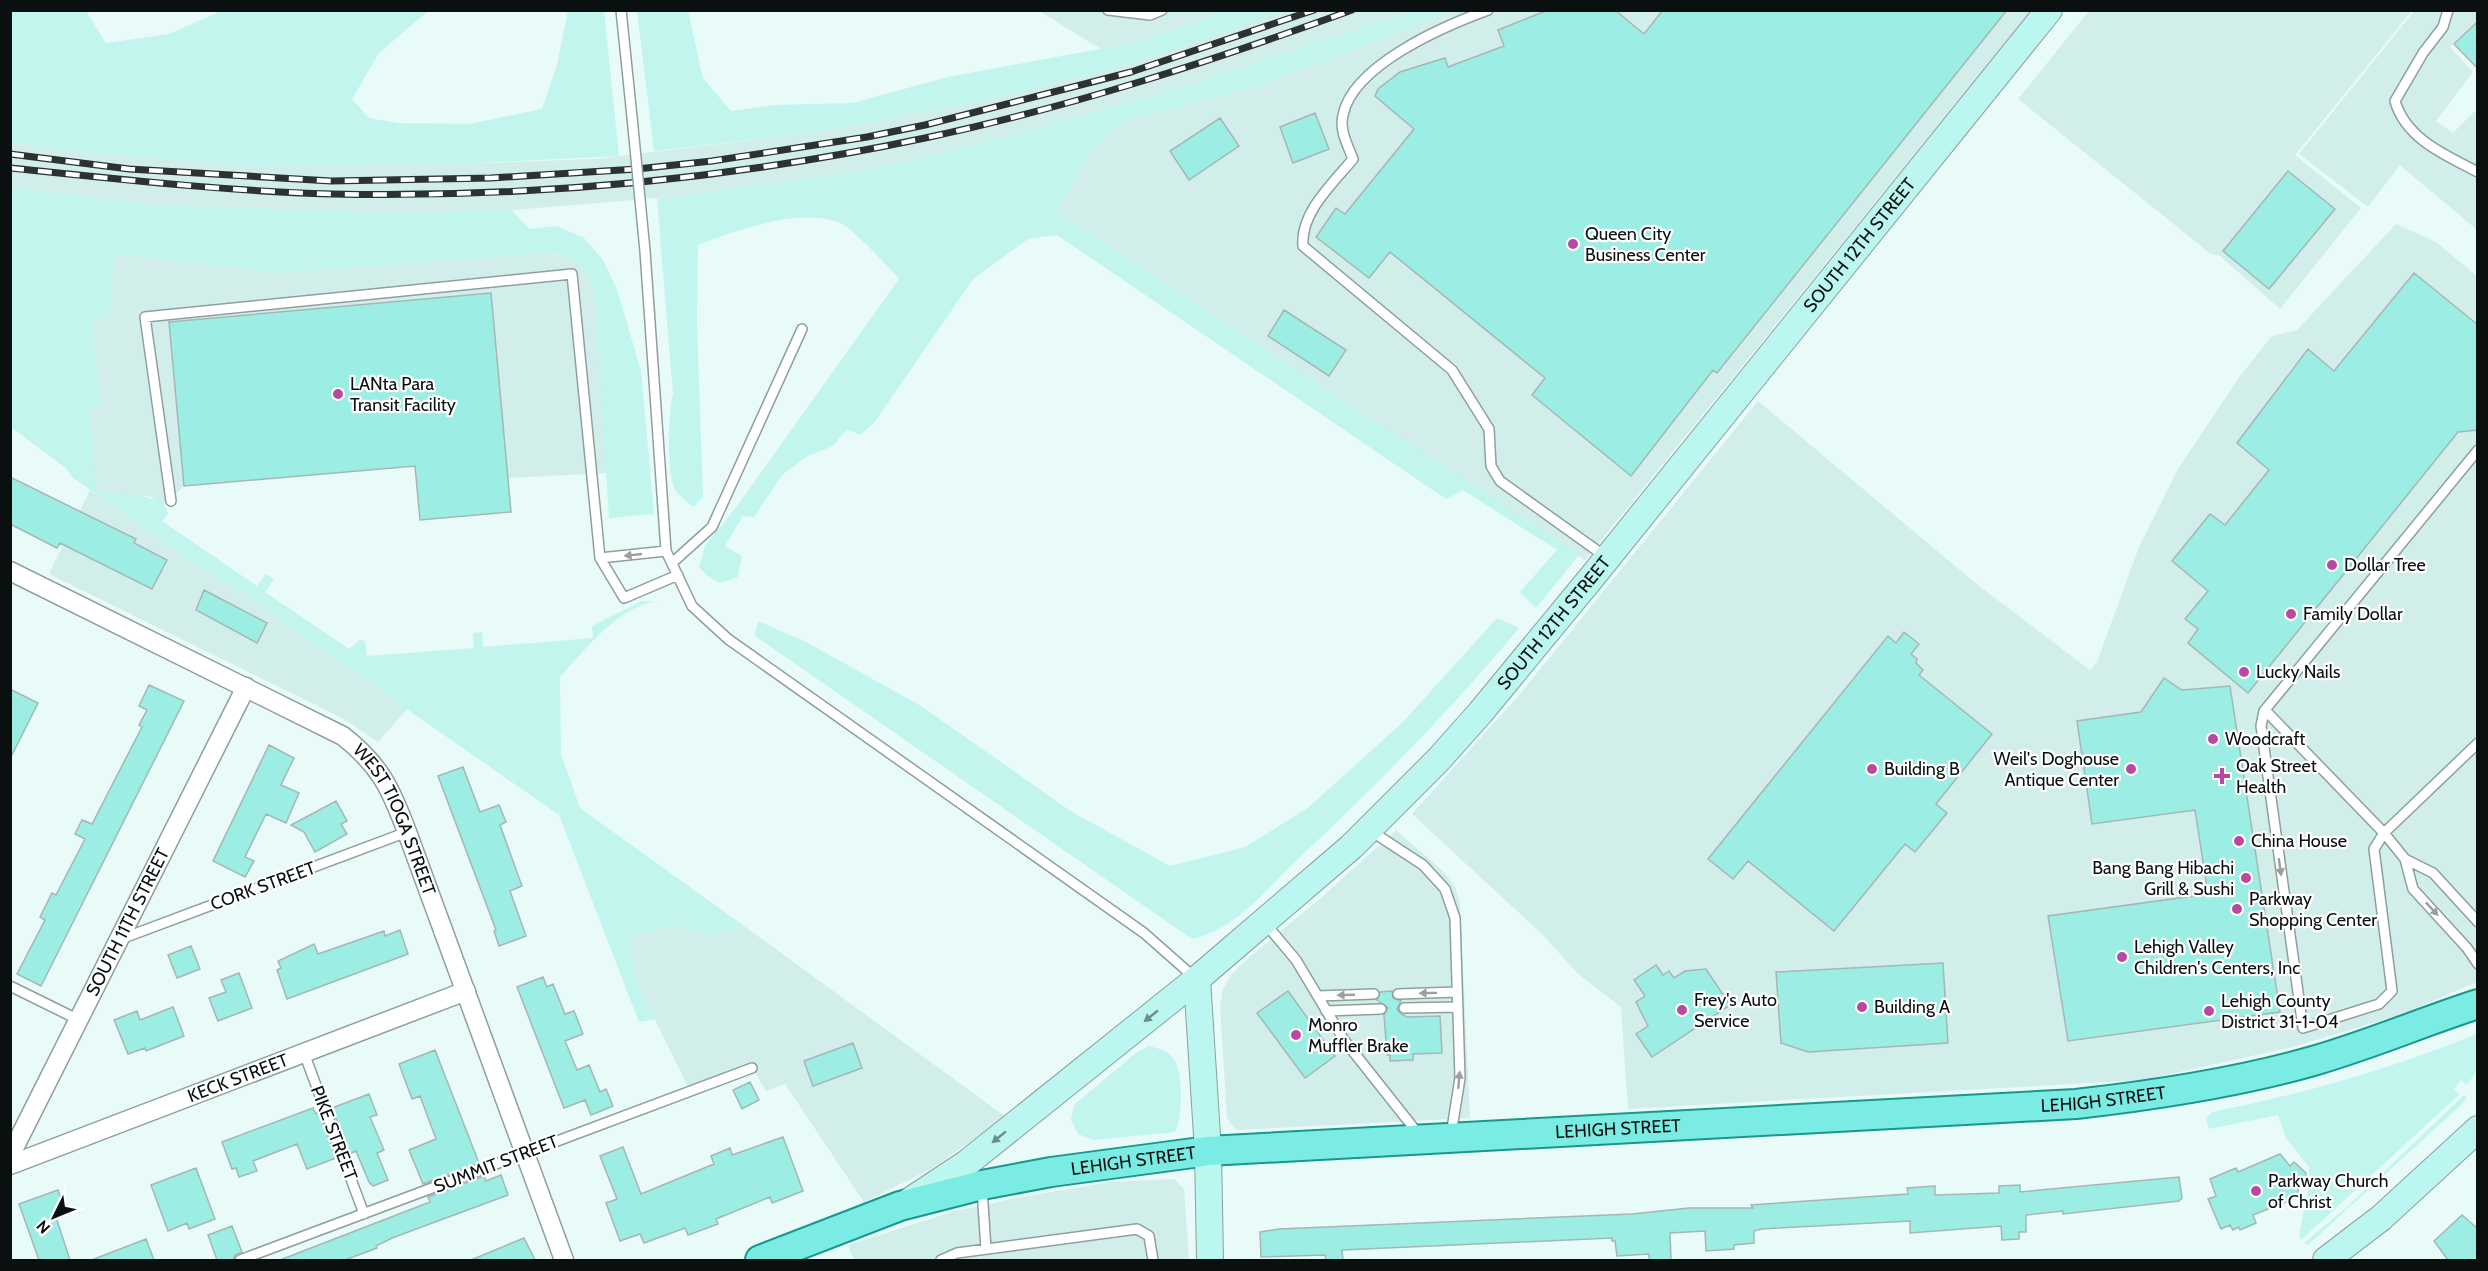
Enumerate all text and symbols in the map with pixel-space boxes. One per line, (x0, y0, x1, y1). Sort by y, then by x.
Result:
street label: SOUTH 12TH STREET (1799, 173, 1920, 317)
place label: Queen City Business Center (1585, 223, 1706, 266)
marker: Queen City Business Center (1566, 237, 1580, 251)
place label: LANta Para Transit Facility (350, 373, 456, 416)
marker: LANta Para Transit Facility (331, 387, 345, 401)
one-way arrow (624, 550, 643, 560)
street label: SOUTH 12TH STREET (1493, 552, 1615, 694)
place label: Dollar Tree (2344, 554, 2426, 576)
marker: Dollar Tree (2325, 558, 2339, 572)
place label: Family Dollar (2303, 603, 2403, 625)
marker: Family Dollar (2284, 607, 2298, 621)
place label: Lucky Nails (2256, 661, 2340, 683)
marker: Lucky Nails (2237, 665, 2251, 679)
place label: Woodcraft (2225, 728, 2305, 750)
marker: Woodcraft (2206, 732, 2220, 746)
street label: WEST TIOGA STREET (348, 739, 440, 899)
place label: Weil's Doghouse Antique Center (1994, 748, 2119, 791)
place label: Oak Street Health (2236, 755, 2317, 798)
place label: Building B (1884, 758, 1960, 780)
marker: Building B (1865, 762, 1879, 776)
marker: Weil's Doghouse Antique Center (2124, 762, 2138, 776)
marker: Oak Street Health (2213, 767, 2231, 785)
place label: China House (2251, 830, 2347, 852)
marker: China House (2232, 834, 2246, 848)
street label: SOUTH 11TH STREET (81, 844, 174, 999)
street label: CORK STREET (207, 857, 319, 915)
place label: Bang Bang Hibachi Grill & Sushi (2092, 857, 2234, 900)
one-way arrow (2276, 858, 2285, 877)
marker: Bang Bang Hibachi Grill & Sushi (2239, 871, 2253, 885)
place label: Parkway Shopping Center (2249, 888, 2377, 931)
marker: Parkway Shopping Center (2230, 902, 2244, 916)
one-way arrow (2424, 902, 2438, 916)
place label: Lehigh Valley Children's Centers, Inc (2134, 936, 2301, 979)
marker: Lehigh Valley Children's Centers, Inc (2115, 950, 2129, 964)
one-way arrow (1418, 988, 1437, 998)
place label: Frey's Auto Service (1694, 989, 1777, 1032)
place label: Lehigh County District 31-1-04 (2221, 990, 2339, 1033)
one-way arrow (1336, 991, 1355, 1000)
place label: Building A (1874, 996, 1950, 1018)
marker: Building A (1855, 1000, 1869, 1014)
marker: Frey's Auto Service (1675, 1003, 1689, 1017)
marker: Lehigh County District 31-1-04 (2202, 1004, 2216, 1018)
one-way arrow (1144, 1009, 1159, 1021)
place label: Monro Muffler Brake (1308, 1014, 1409, 1057)
marker: Monro Muffler Brake (1289, 1028, 1303, 1042)
street label: KECK STREET (185, 1049, 292, 1107)
one-way arrow (1454, 1070, 1464, 1089)
street label: LEHIGH STREET (2040, 1081, 2168, 1117)
street label: PIKE STREET (306, 1083, 362, 1184)
street label: LEHIGH STREET (1555, 1114, 1682, 1143)
street label: SUMMIT STREET (431, 1130, 562, 1198)
one-way arrow (991, 1131, 1007, 1144)
street label: LEHIGH STREET (1070, 1142, 1198, 1180)
place label: Parkway Church of Christ (2268, 1170, 2389, 1213)
marker: Parkway Church of Christ (2249, 1184, 2263, 1198)
north arrow (24, 1187, 84, 1247)
text: N (33, 1216, 54, 1238)

